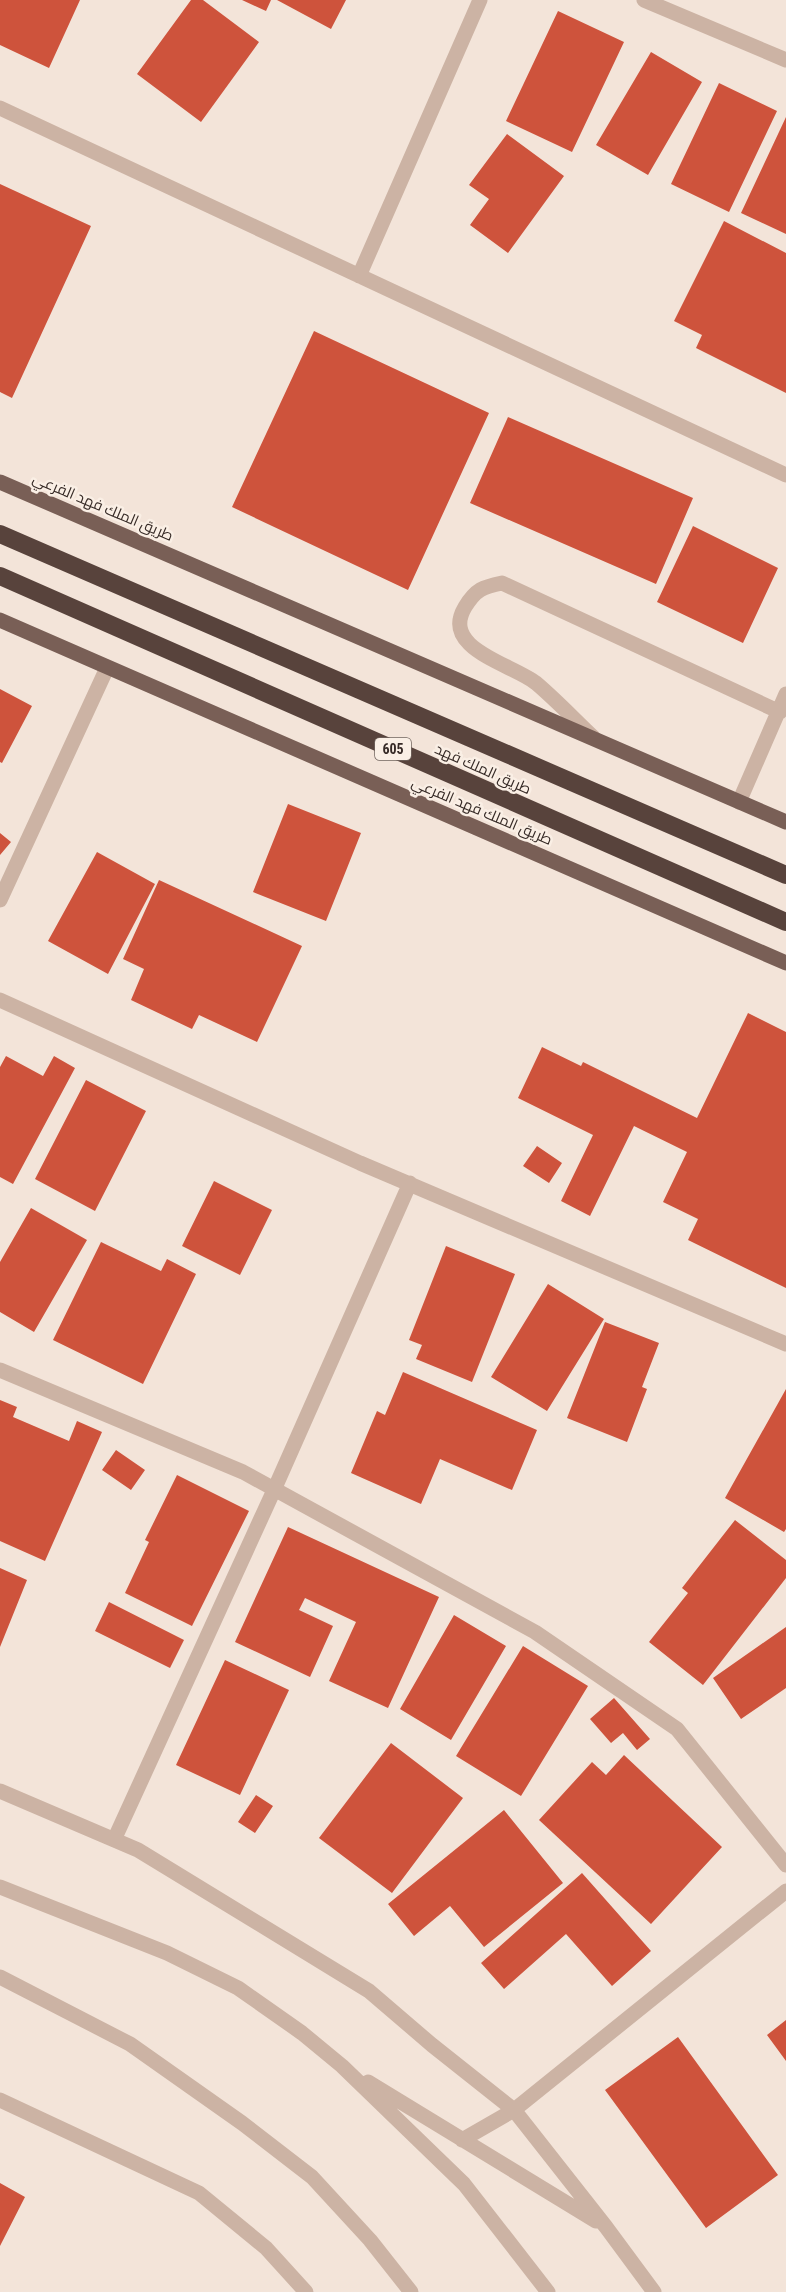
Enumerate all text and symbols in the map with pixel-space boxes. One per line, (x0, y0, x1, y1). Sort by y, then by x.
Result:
street label: طريق الملك فهد الفرعي (29, 469, 176, 548)
road number: 605 (375, 738, 411, 760)
street label: طريق الملك فهد (432, 740, 534, 799)
street label: طريق الملك فهد الفرعي (408, 773, 555, 852)

